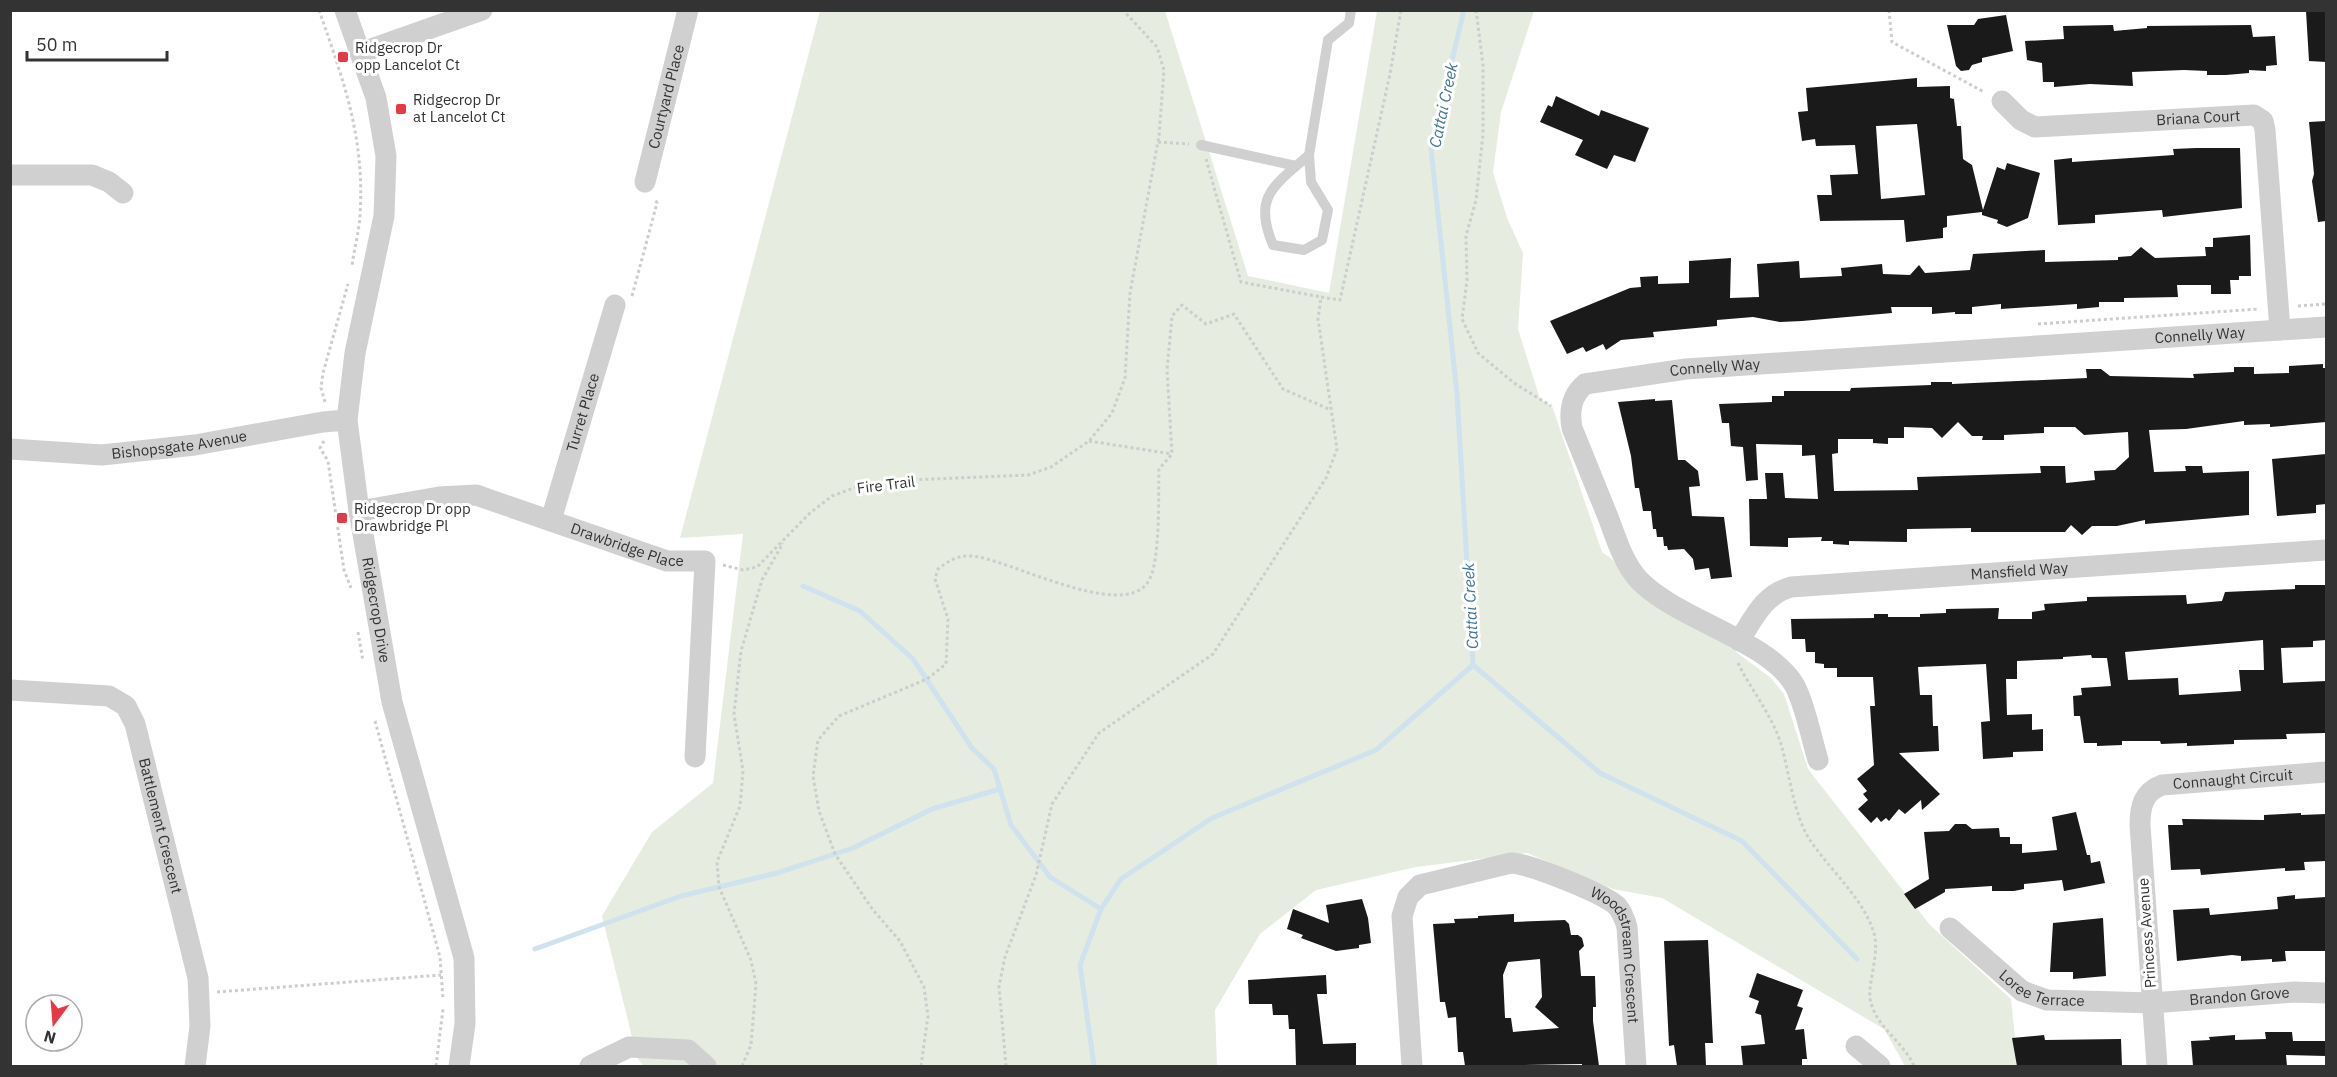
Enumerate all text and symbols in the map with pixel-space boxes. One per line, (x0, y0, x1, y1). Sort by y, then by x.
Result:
scale bar (27, 24, 166, 62)
text: 50 m (36, 33, 78, 56)
place label: Ridgecrop Dr opp Lancelot Ct (355, 38, 460, 74)
street label: Courtyard Place (644, 42, 688, 151)
marker: Ridgecrop Dr opp Lancelot Ct (336, 50, 350, 64)
water label: Cattai Creek (1424, 60, 1462, 149)
place label: Ridgecrop Dr at Lancelot Ct (413, 90, 505, 126)
marker: Ridgecrop Dr at Lancelot Ct (394, 102, 408, 116)
street label: Briana Court (2156, 106, 2241, 129)
street label: Connelly Way (2154, 322, 2246, 347)
street label: Connelly Way (1668, 354, 1761, 380)
street label: Turret Place (562, 371, 603, 454)
street label: Bishopsgate Avenue (110, 426, 248, 463)
street label: Fire Trail (856, 472, 916, 497)
place label: Ridgecrop Dr opp Drawbridge Pl (354, 499, 471, 535)
marker: Ridgecrop Dr opp Drawbridge Pl (335, 511, 349, 525)
street label: Drawbridge Place (568, 518, 684, 570)
street label: Ridgecrop Drive (358, 556, 395, 664)
street label: Mansfield Way (1970, 558, 2069, 584)
water label: Cattai Creek (1458, 562, 1482, 650)
street label: Battlement Crescent (135, 756, 187, 896)
street label: Connaught Circuit (2172, 765, 2293, 793)
street label: Princess Avenue (2133, 877, 2160, 989)
street label: Woodstream Crescent (1587, 882, 1643, 1024)
street label: Loree Terrace (1995, 965, 2085, 1010)
street label: Brandon Grove (2189, 982, 2290, 1009)
north arrow (24, 993, 84, 1053)
text: N (42, 1026, 58, 1049)

